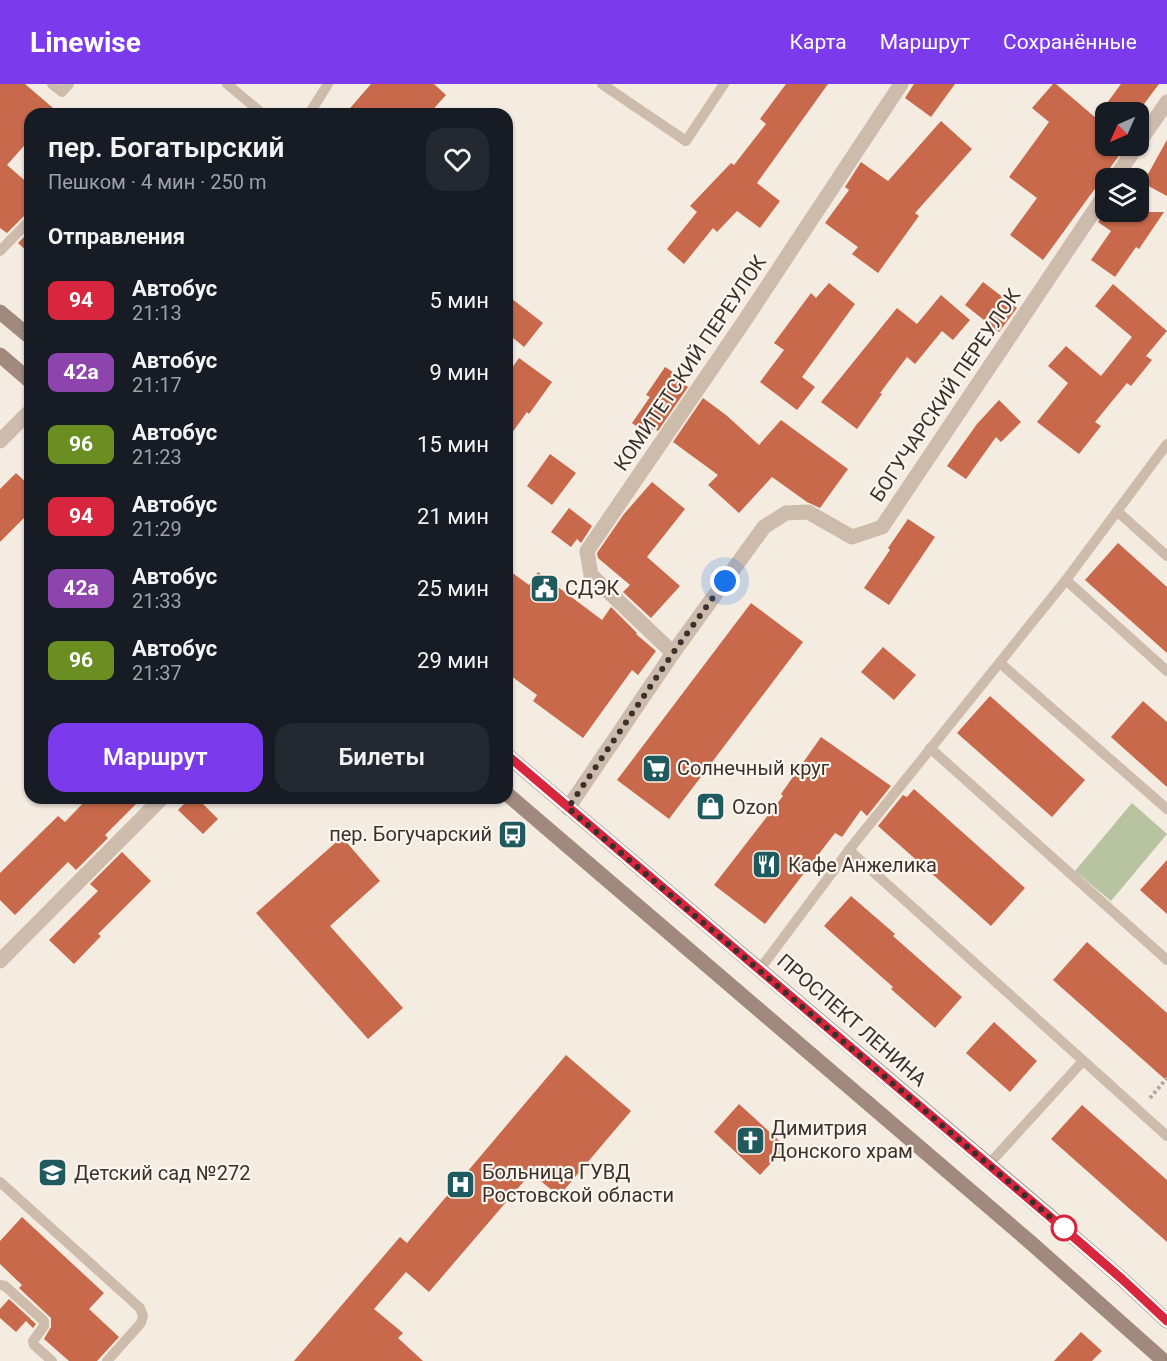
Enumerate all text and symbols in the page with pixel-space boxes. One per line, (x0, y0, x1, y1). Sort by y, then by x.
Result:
text: Linewise (30, 26, 141, 59)
text: Карта (790, 30, 847, 54)
text: Маршрут (880, 30, 970, 54)
text: Сохранённые (1003, 30, 1137, 54)
north arrow (1095, 102, 1149, 156)
map controls (1095, 102, 1149, 222)
button: heart (426, 128, 489, 191)
text: пер. Богатырский (48, 131, 284, 164)
button: layers (1095, 168, 1149, 222)
text: Пешком · 4 мин · 250 m (48, 170, 267, 194)
text: Отправления (48, 224, 185, 249)
street label: КОМИТЕТСКИЙ ПЕРЕУЛОК (609, 251, 771, 475)
text: Автобус (132, 276, 217, 301)
street label: БОГУЧАРСКИЙ ПЕРЕУЛОК (865, 284, 1025, 506)
text: 94 (69, 288, 93, 312)
text: 5 мин (429, 288, 489, 313)
text: 21:13 (132, 301, 182, 325)
text: Автобус (132, 348, 217, 373)
text: 42a (63, 360, 99, 384)
text: 9 мин (429, 360, 489, 385)
text: 21:17 (132, 373, 182, 397)
text: Автобус (132, 420, 217, 445)
text: 96 (69, 432, 93, 456)
text: 15 мин (417, 432, 489, 457)
text: 21:23 (132, 445, 182, 469)
text: Автобус (132, 492, 217, 517)
text: 94 (69, 504, 93, 528)
text: 21 мин (417, 504, 489, 529)
text: 21:29 (132, 517, 182, 541)
text: Автобус (132, 564, 217, 589)
your location (710, 566, 740, 596)
public building icon: СДЭК (528, 572, 560, 604)
text: 42a (63, 576, 99, 600)
text: 25 мин (417, 576, 489, 601)
place label: СДЭК (565, 576, 620, 600)
text: 21:33 (132, 589, 182, 613)
text: Автобус (132, 636, 217, 661)
text: 96 (69, 648, 93, 672)
text: 29 мин (417, 648, 489, 673)
text: 21:37 (132, 661, 182, 685)
button: Маршрут (48, 723, 263, 792)
button: Билеты (275, 723, 489, 792)
supermarket icon: Солнечный круг (640, 752, 672, 784)
place label: Солнечный круг (677, 756, 830, 780)
shop icon: Ozon (695, 791, 727, 823)
place label: Ozon (732, 795, 778, 819)
bus stop icon: пер. Богучарский (497, 818, 529, 850)
place label: пер. Богучарский (329, 822, 492, 846)
restaurant icon: Кафе Анжелика (751, 849, 783, 881)
place label: Кафе Анжелика (788, 853, 937, 877)
street label: ПРОСПЕКТ ЛЕНИНА (772, 949, 932, 1091)
place label: Димитрия Донского храм (771, 1116, 913, 1163)
church icon: Димитрия Донского храм (734, 1124, 766, 1156)
school or university icon: Детский сад №272 (37, 1157, 69, 1189)
place label: Больница ГУВД Ростовской области (482, 1160, 674, 1207)
place label: Детский сад №272 (74, 1161, 250, 1185)
hospital icon: Больница ГУВД Ростовской области (445, 1168, 477, 1200)
unlabelled marker (1051, 1215, 1077, 1241)

